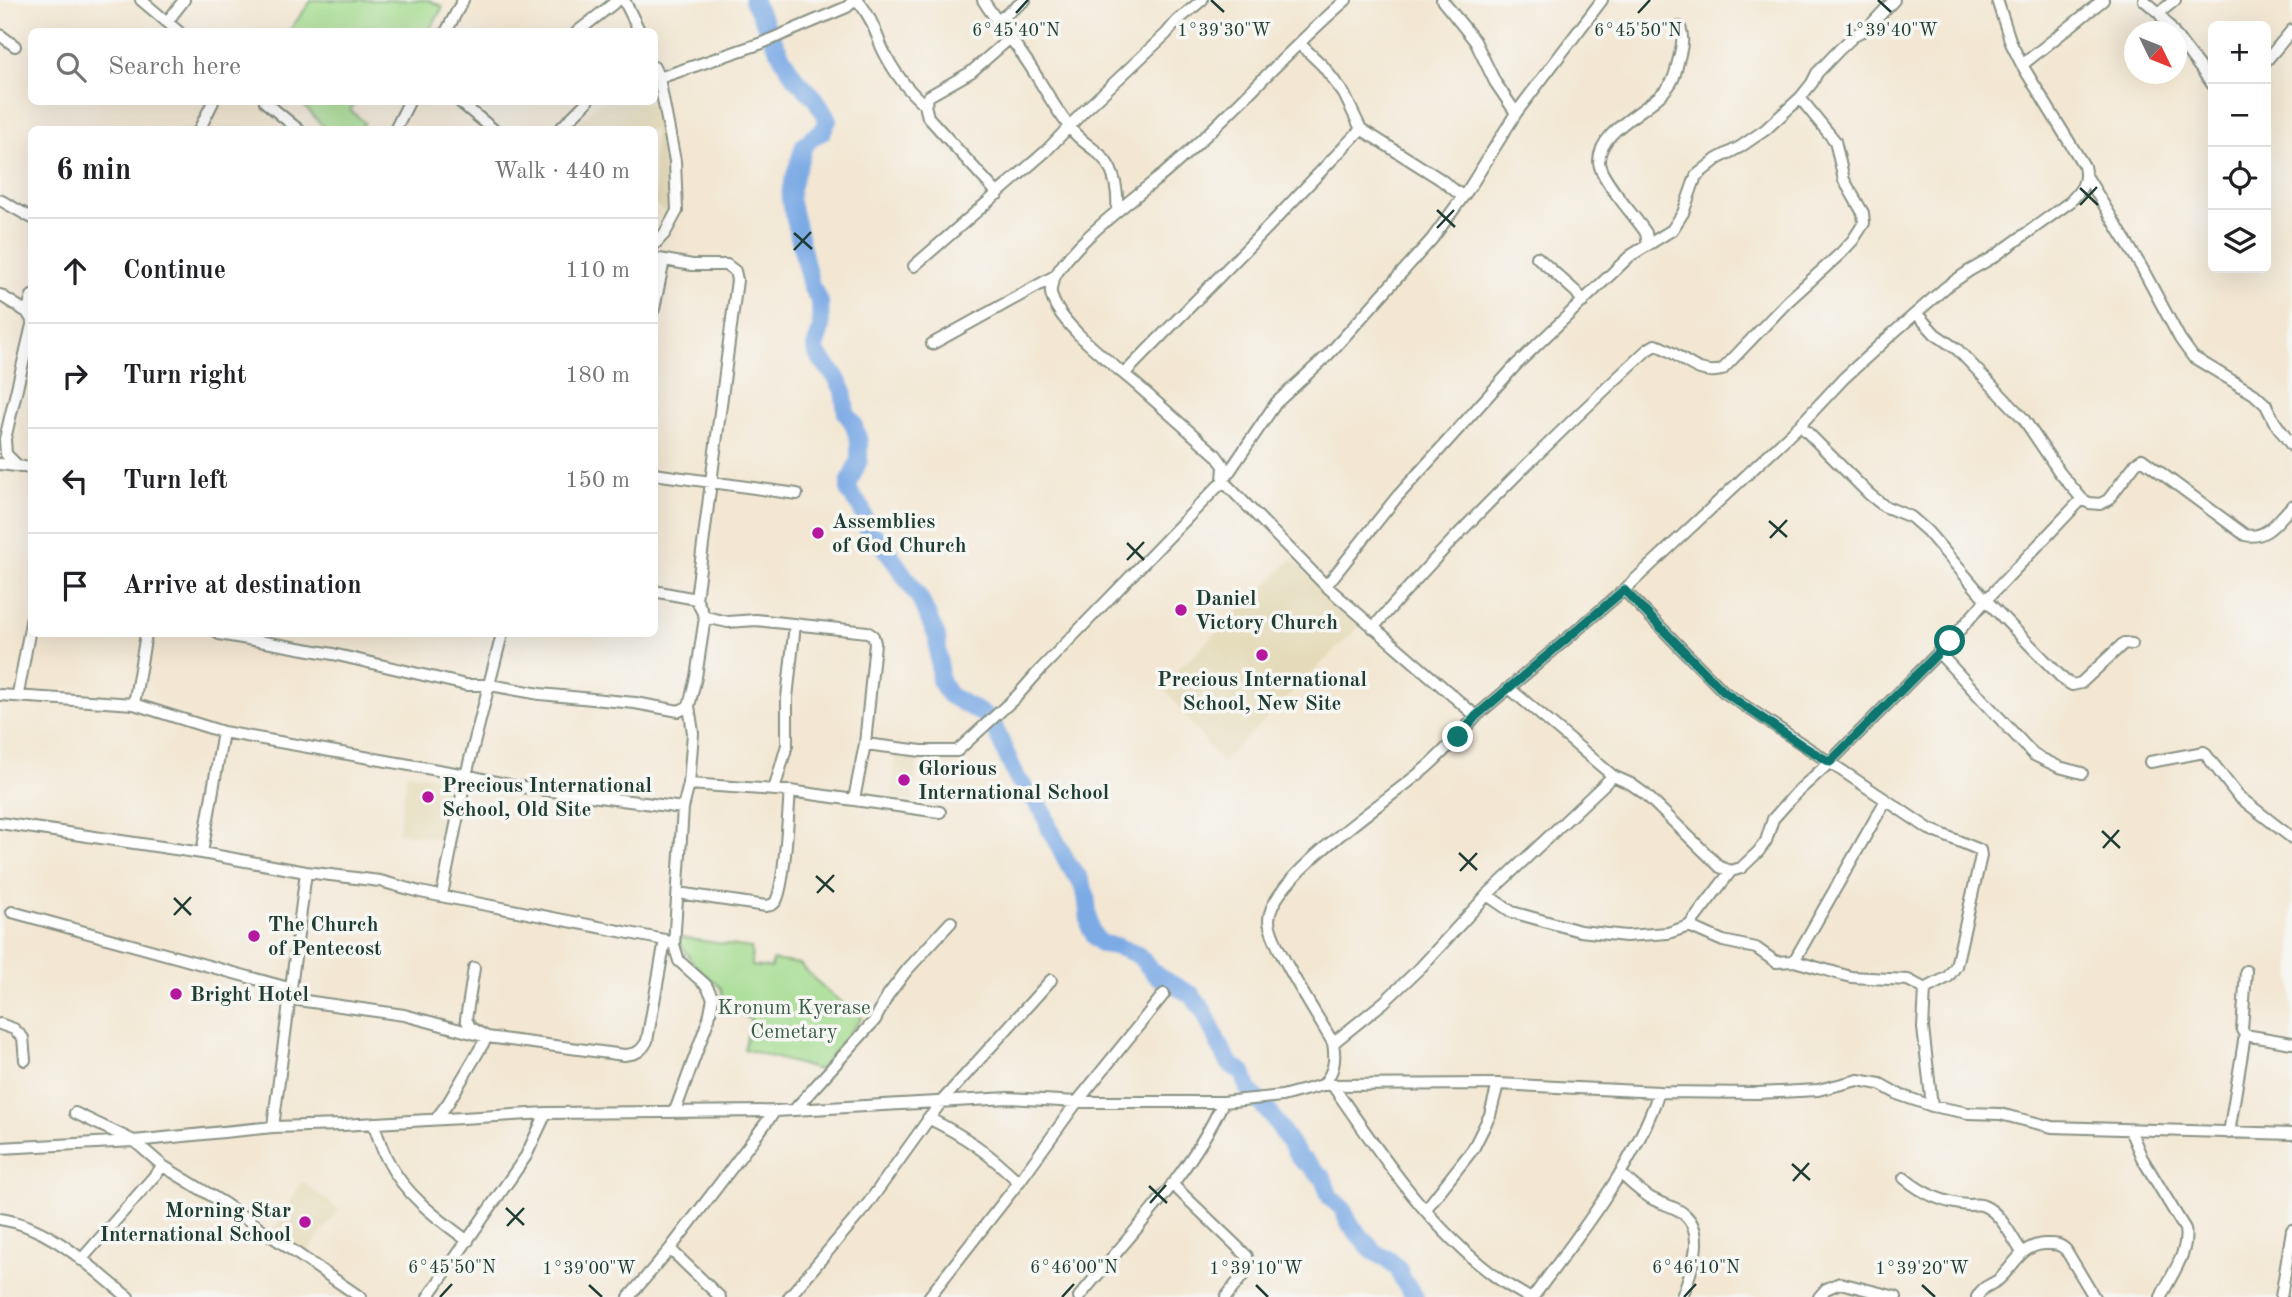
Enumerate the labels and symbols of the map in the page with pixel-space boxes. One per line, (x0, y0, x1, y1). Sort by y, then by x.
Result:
north arrow (2124, 21, 2187, 84)
text: 6°45'40"N (972, 22, 1060, 40)
text: 1°39'30"W (1177, 22, 1271, 40)
text: 6°45'50"N (1594, 22, 1682, 40)
text: 1°39'40"W (1844, 22, 1938, 40)
place label: Assemblies of God Church (832, 512, 967, 557)
marker: Assemblies of God Church (810, 525, 826, 541)
place label: Daniel Victory Church (1195, 589, 1338, 634)
marker: Daniel Victory Church (1173, 602, 1189, 618)
route start (1934, 625, 1965, 656)
marker: Precious International School, New Site (1254, 647, 1270, 663)
place label: Precious International School, New Site (1157, 670, 1367, 715)
route end (1442, 721, 1473, 752)
place label: Glorious International School (918, 759, 1109, 804)
marker: Glorious International School (896, 772, 912, 788)
place label: Precious International School, Old Site (442, 776, 652, 821)
marker: Precious International School, Old Site (420, 789, 436, 805)
place label: The Church of Pentecost (268, 915, 382, 960)
marker: The Church of Pentecost (246, 928, 262, 944)
place label: Bright Hotel (190, 985, 309, 1006)
marker: Bright Hotel (168, 986, 184, 1002)
park label: Kronum Kyerase Cemetary (717, 998, 871, 1043)
place label: Morning Star International School (100, 1201, 291, 1246)
marker: Morning Star International School (297, 1214, 313, 1230)
text: 6°45'50"N (408, 1259, 496, 1277)
text: 6°46'00"N (1030, 1259, 1118, 1277)
text: 6°46'10"N (1652, 1259, 1740, 1277)
text: 1°39'00"W (542, 1260, 636, 1278)
text: 1°39'10"W (1209, 1260, 1303, 1278)
text: 1°39'20"W (1875, 1260, 1969, 1278)

